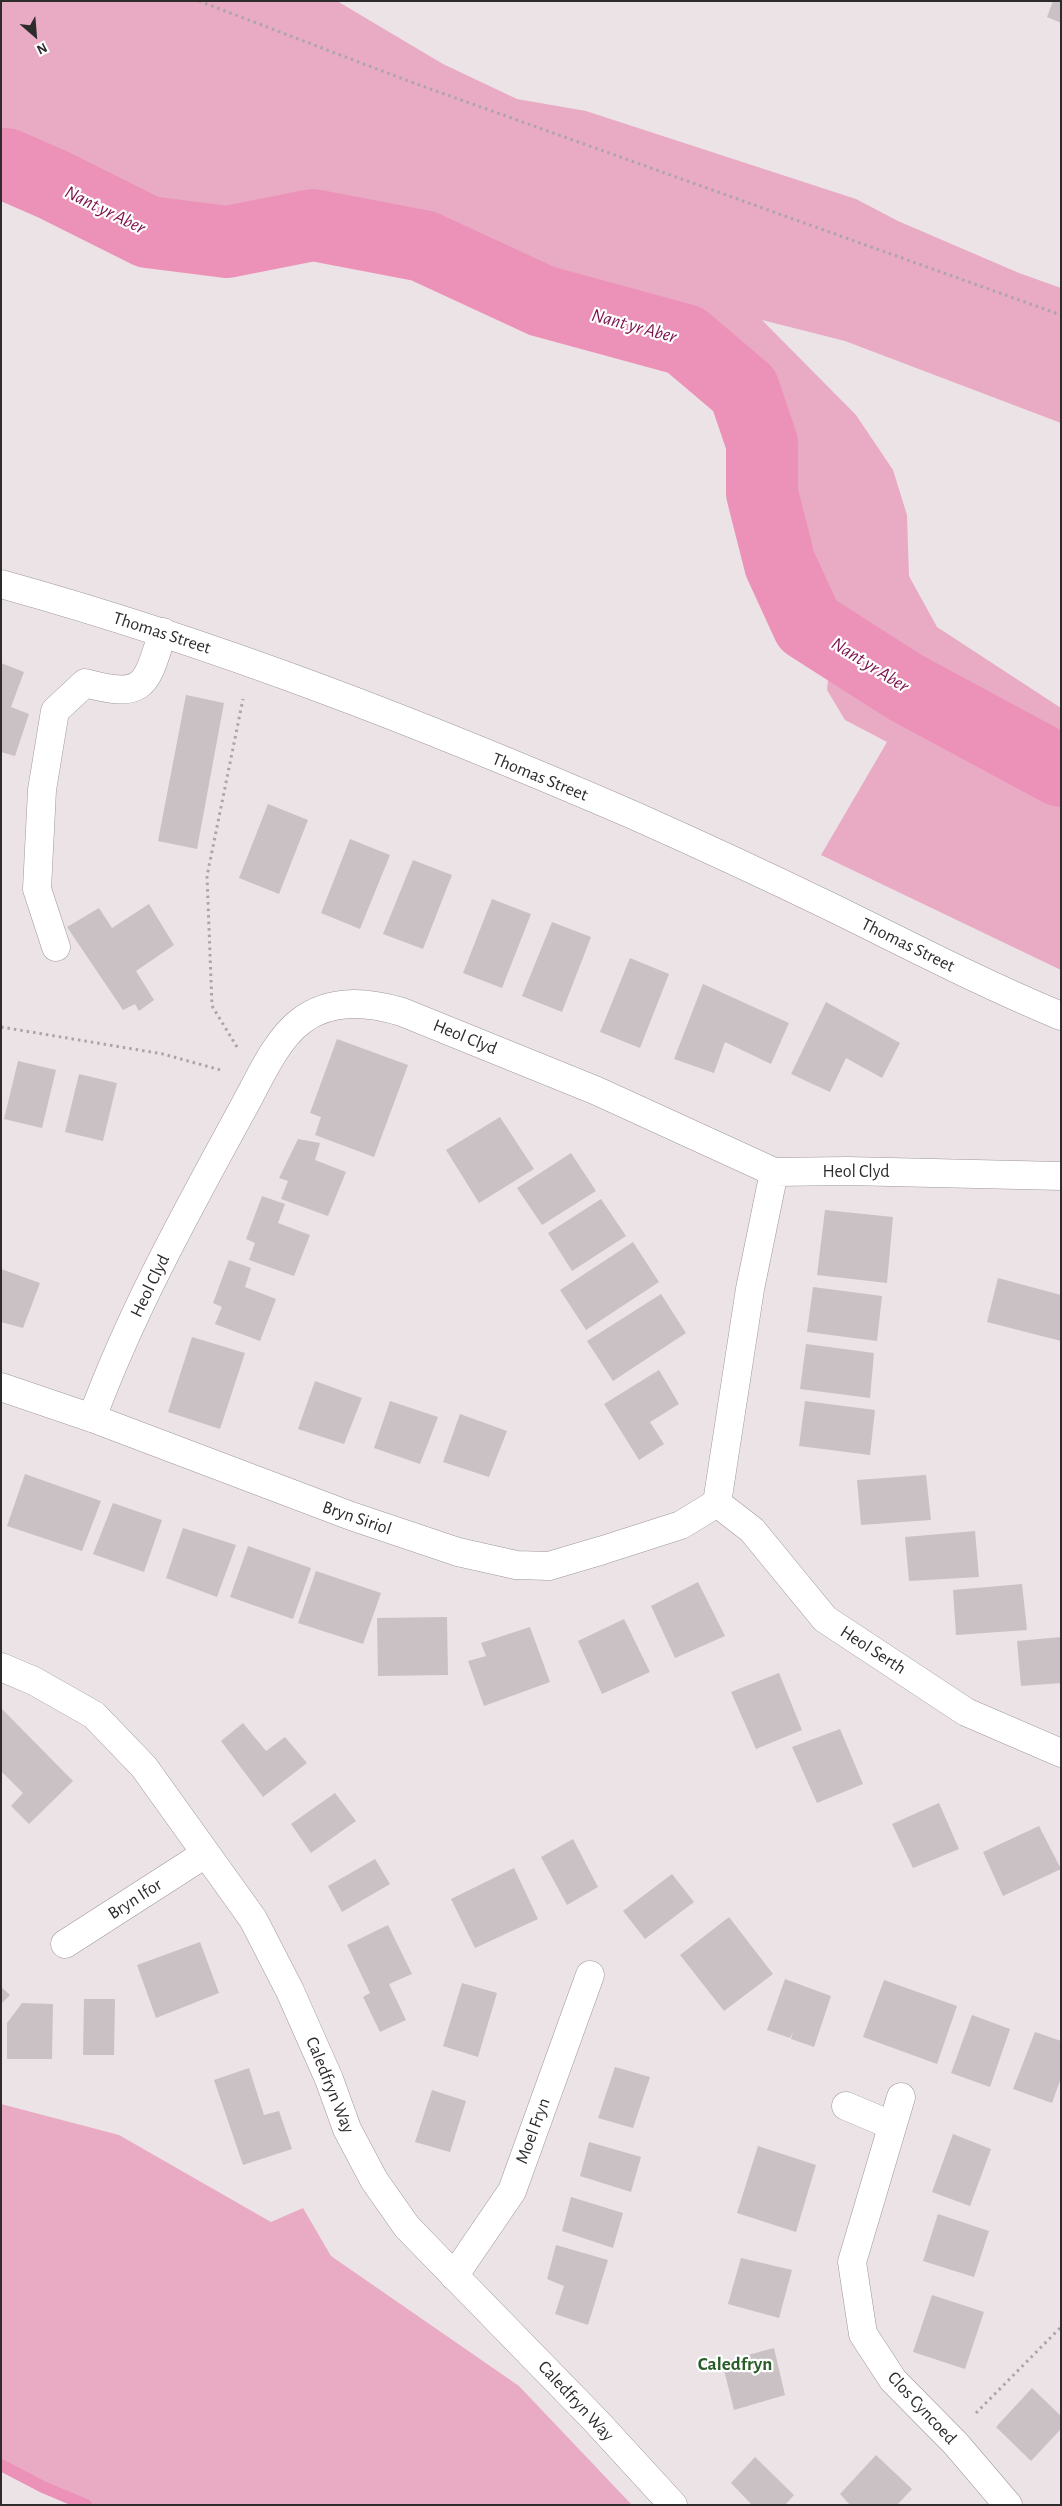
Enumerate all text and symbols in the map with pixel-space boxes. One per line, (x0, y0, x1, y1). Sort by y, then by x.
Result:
north arrow (10, 10, 60, 60)
text: N (34, 40, 49, 57)
water label: Nant yr Aber (61, 181, 149, 239)
water label: Nant yr Aber (589, 304, 679, 348)
street label: Thomas Street (110, 607, 214, 659)
water label: Nant yr Aber (827, 632, 913, 698)
street label: Thomas Street (489, 748, 591, 806)
street label: Thomas Street (858, 913, 958, 977)
street label: Heol Clyd (430, 1014, 500, 1060)
street label: Heol Clyd (822, 1161, 890, 1183)
street label: Heol Clyd (126, 1251, 174, 1321)
street label: Bryn Siriol (320, 1496, 394, 1540)
street label: Heol Serth (836, 1621, 910, 1679)
street label: Bryn Ifor (104, 1874, 166, 1924)
street label: Caledfryn Way (301, 2034, 359, 2136)
street label: Moel Fryn (511, 2095, 555, 2167)
district label: Caledfryn (698, 2353, 772, 2375)
street label: Caledfryn Way (533, 2356, 619, 2446)
street label: Clos Cyncoed (883, 2367, 961, 2449)

